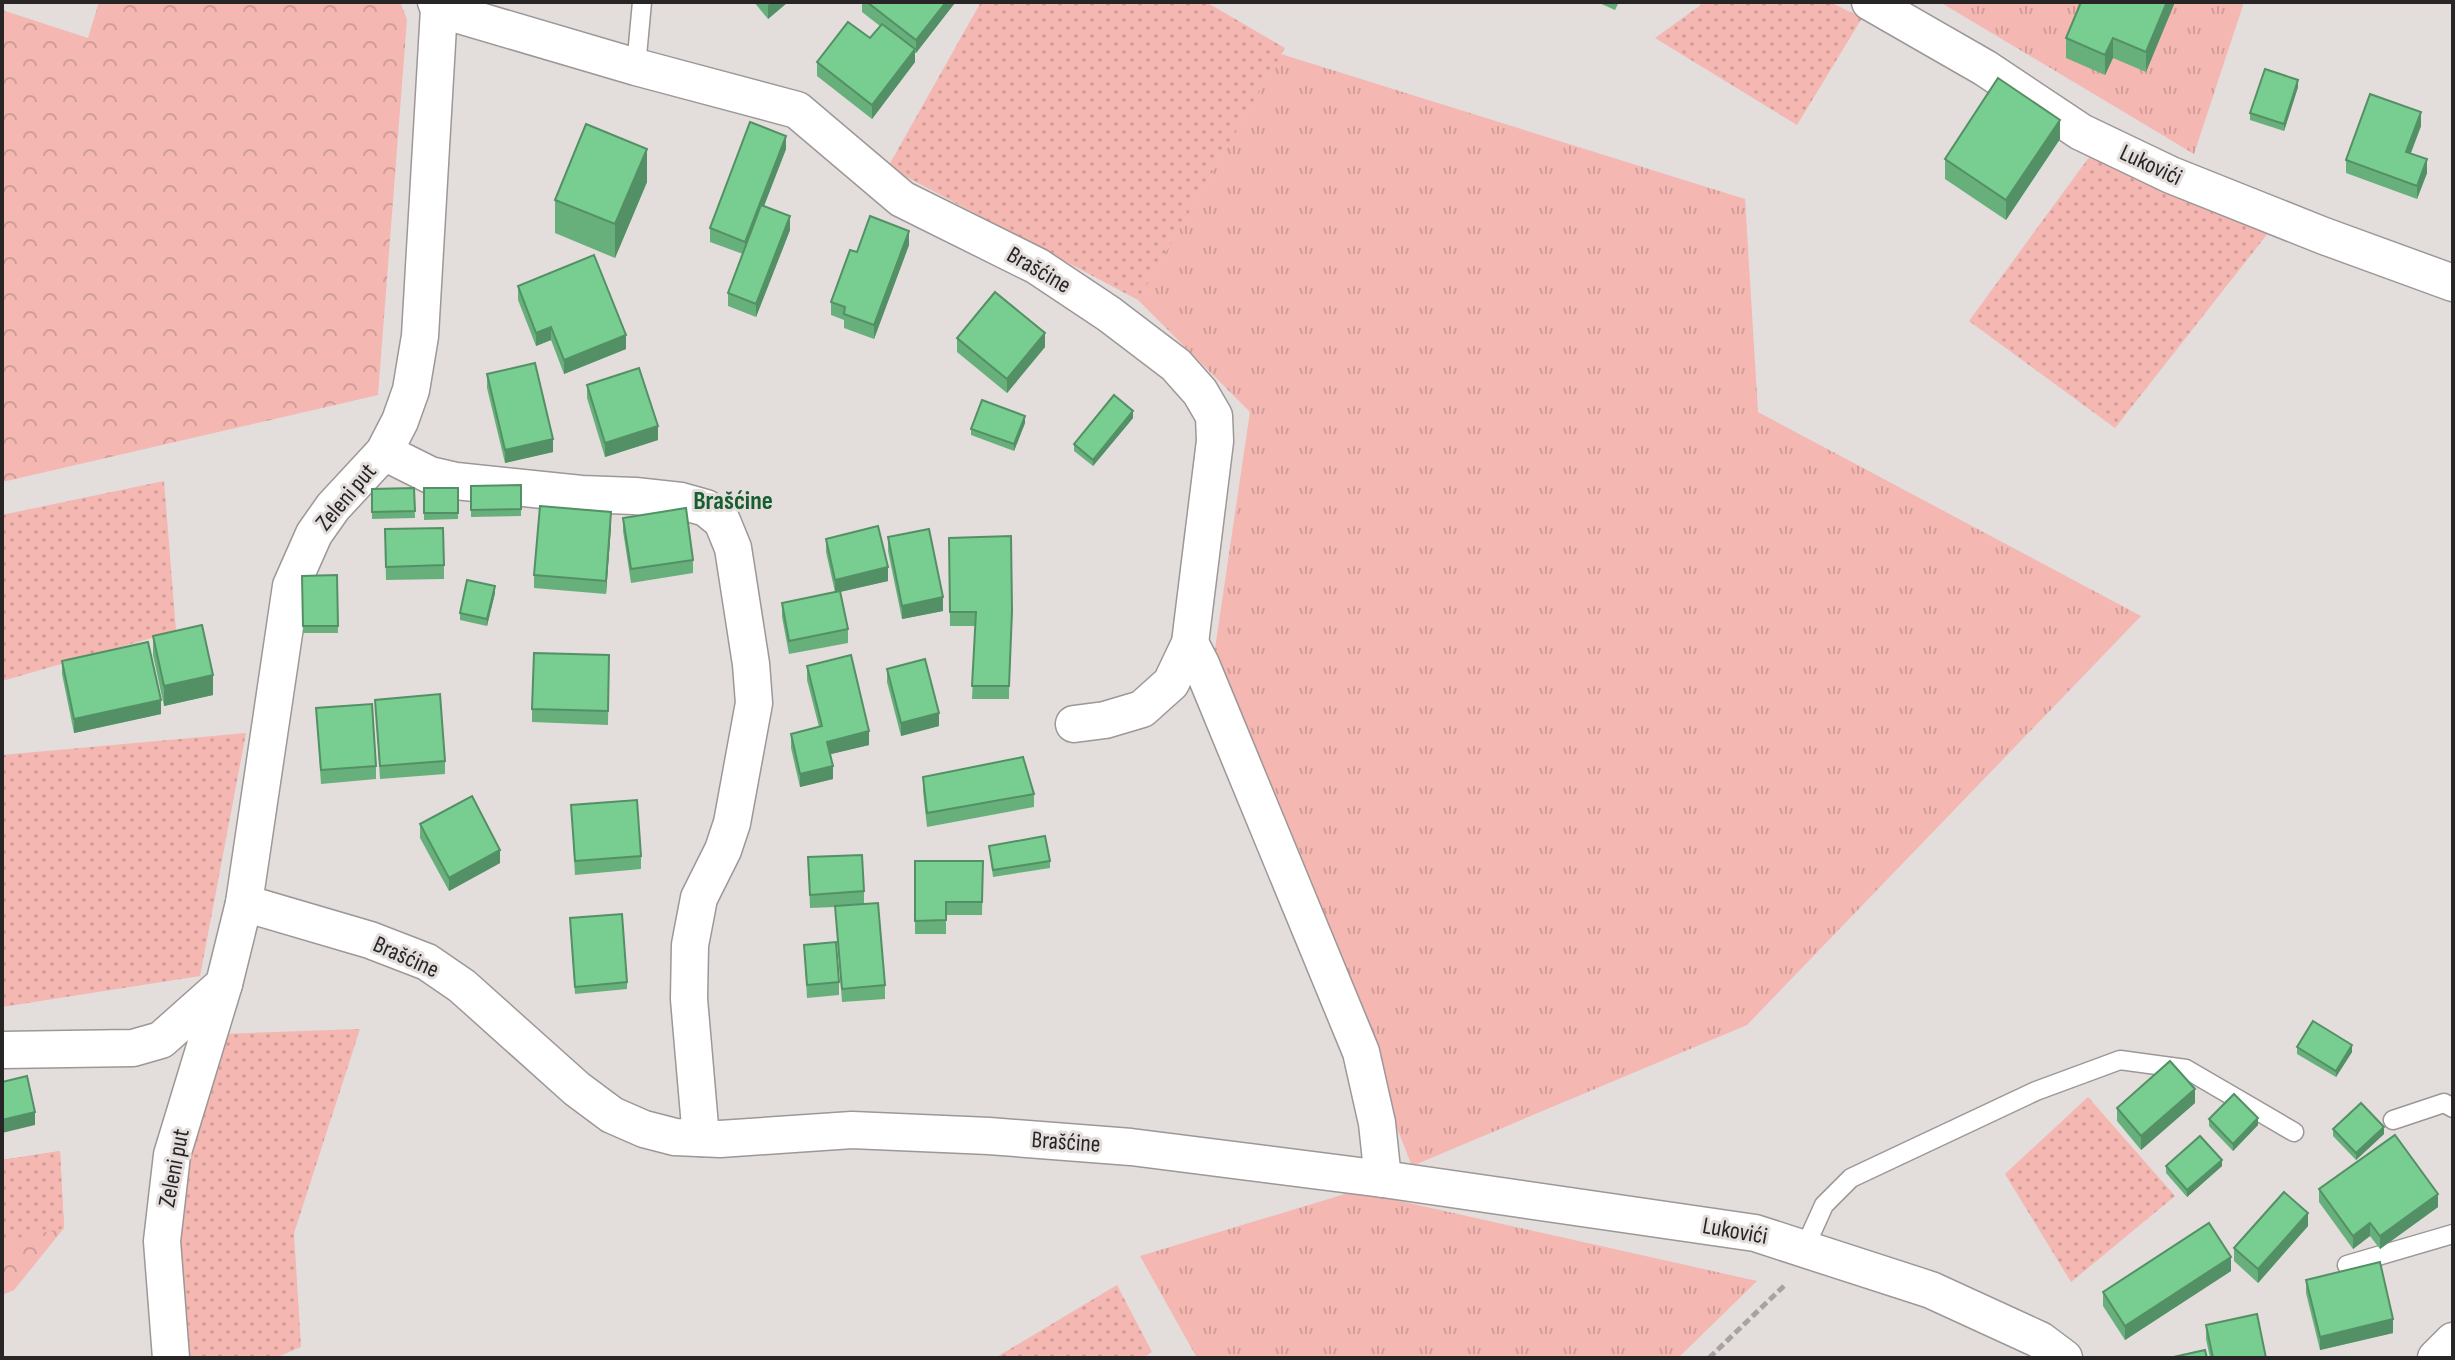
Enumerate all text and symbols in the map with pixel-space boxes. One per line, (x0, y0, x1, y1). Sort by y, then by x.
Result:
street label: Lukovići (2115, 138, 2187, 192)
street label: Brašćine (1002, 240, 1076, 300)
street label: Zeleni put (309, 457, 383, 537)
district label: Brašćine (693, 486, 773, 517)
street label: Brašćine (369, 930, 443, 984)
street label: Brašćine (1031, 1125, 1101, 1159)
street label: Zeleni put (152, 1126, 196, 1210)
street label: Lukovići (1700, 1211, 1770, 1251)

